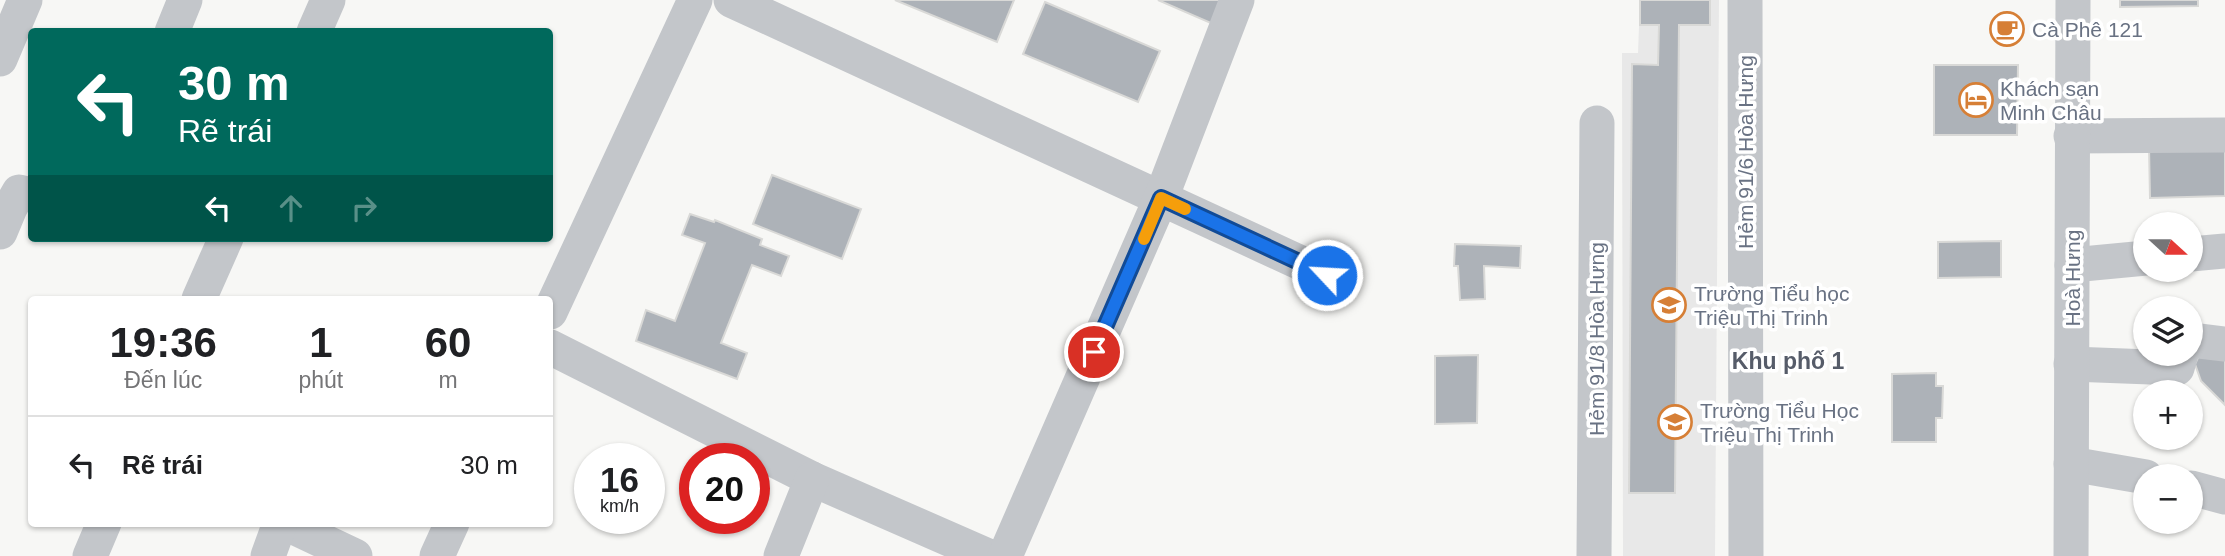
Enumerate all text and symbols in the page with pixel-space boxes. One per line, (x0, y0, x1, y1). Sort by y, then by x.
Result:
cafe icon: Cà Phê 121 (1988, 10, 2026, 48)
place label: Cà Phê 121 (2032, 18, 2143, 41)
street label: Hẻm 91/6 Hòa Hưng (1734, 55, 1757, 249)
icon: left (63, 56, 154, 147)
text: 30 m (178, 56, 290, 110)
place label: Khách sạn Minh Châu (2000, 77, 2102, 124)
hotel icon: Khách sạn Minh Châu (1957, 81, 1995, 119)
text: Rẽ trái (178, 113, 272, 149)
icon: left (199, 189, 237, 227)
icon: ahead (272, 189, 310, 227)
icon: right (345, 189, 383, 227)
north arrow (2133, 212, 2203, 282)
map controls (2133, 212, 2203, 534)
street label: Hoà Hưng (2061, 230, 2084, 326)
position arrow (1290, 238, 1364, 312)
street label: Hẻm 91/8 Hòa Hưng (1585, 242, 1608, 436)
place label: Trường Tiểu học Triệu Thị Trinh (1694, 282, 1849, 329)
school or university icon: Trường Tiểu học Triệu Thị Trinh (1650, 286, 1688, 324)
button: layers (2133, 296, 2203, 366)
text: 19:36 (110, 319, 217, 366)
text: 1 (309, 319, 333, 366)
text: 60 (425, 319, 471, 366)
pin (1064, 322, 1124, 382)
icon: arrive (1075, 333, 1113, 371)
district label: Khu phố 1 (1732, 348, 1844, 374)
text: Đến lúc (124, 367, 202, 393)
text: phút (298, 367, 343, 393)
text: m (439, 367, 458, 393)
button: + (2133, 380, 2203, 450)
place label: Trường Tiểu Học Triệu Thị Trinh (1700, 399, 1859, 446)
school or university icon: Trường Tiểu Học Triệu Thị Trinh (1656, 403, 1694, 441)
speed limit sign: 20 (679, 443, 770, 534)
icon: left (63, 446, 101, 484)
text: Rẽ trái (122, 450, 203, 480)
text: 30 m (460, 450, 518, 480)
text: 16 (600, 460, 639, 499)
button: − (2133, 464, 2203, 534)
text: km/h (600, 496, 639, 516)

